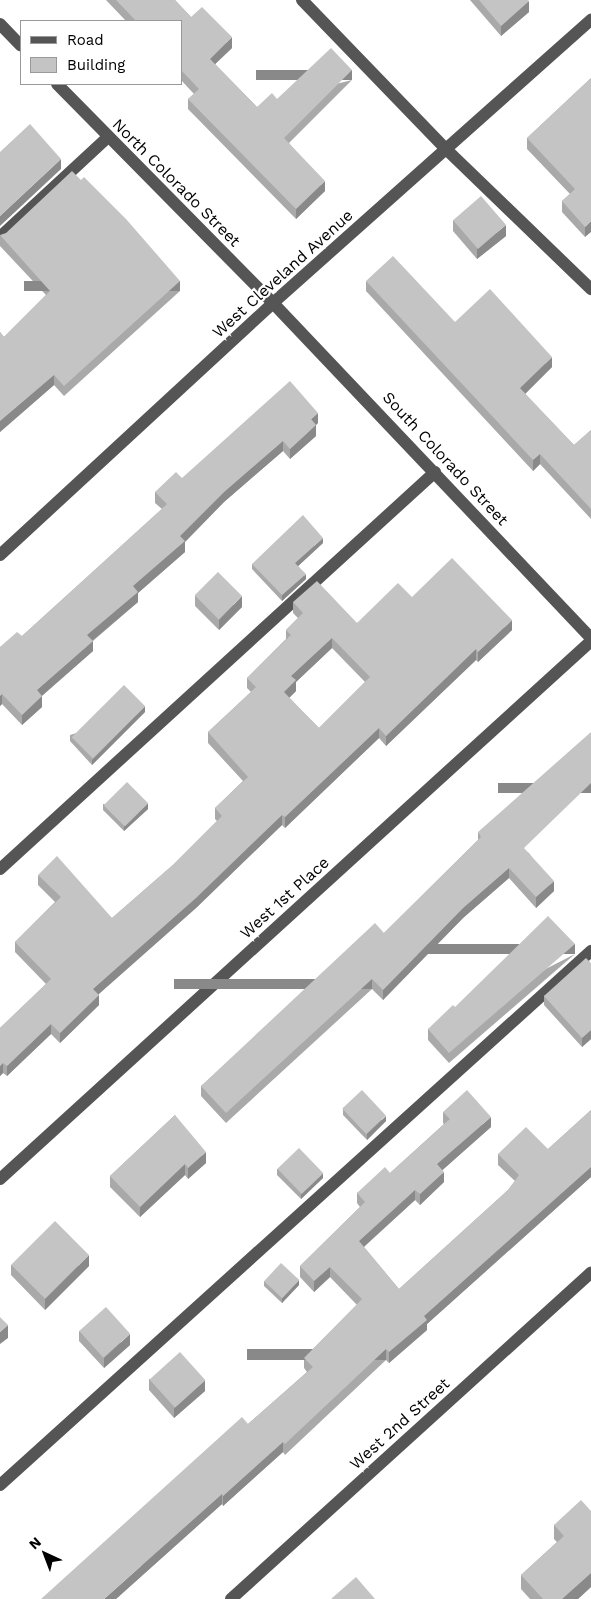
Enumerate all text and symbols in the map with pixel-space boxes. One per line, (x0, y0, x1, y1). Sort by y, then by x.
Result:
legend (20, 20, 182, 85)
text: Road (67, 31, 104, 49)
text: Building (67, 56, 125, 74)
street label: North Colorado Street (108, 115, 244, 251)
street label: West Cleveland Avenue (209, 206, 357, 342)
street label: South Colorado Street (378, 388, 512, 530)
street label: West 1st Place (236, 853, 334, 943)
street label: West 2nd Street (346, 1374, 454, 1474)
north arrow (20, 1529, 70, 1579)
text: N (26, 1534, 44, 1552)

